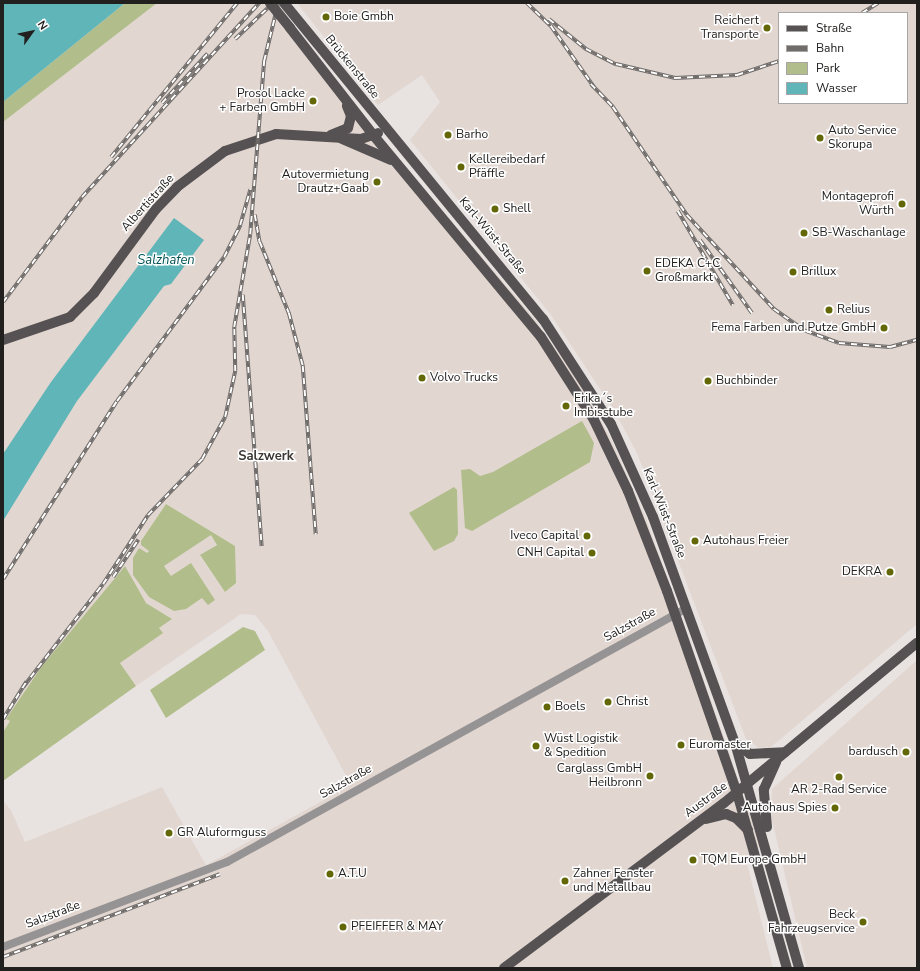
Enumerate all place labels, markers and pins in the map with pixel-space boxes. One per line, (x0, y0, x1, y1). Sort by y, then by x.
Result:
place label: Boie Gmbh (334, 10, 394, 24)
marker: Boie Gmbh (321, 12, 331, 22)
place label: Reichert Transporte (701, 14, 759, 42)
marker: Reichert Transporte (762, 23, 772, 33)
place label: Prosol Lacke + Farben GmbH (219, 87, 305, 115)
marker: Prosol Lacke + Farben GmbH (308, 96, 318, 106)
place label: Auto Service Skorupa (828, 124, 897, 152)
place label: Barho (456, 128, 488, 142)
marker: Barho (443, 130, 453, 140)
marker: Auto Service Skorupa (815, 133, 825, 143)
place label: Kellereibedarf Pfäffle (469, 153, 545, 181)
marker: Kellereibedarf Pfäffle (456, 162, 466, 172)
place label: Autovermietung Drautz+Gaab (282, 168, 369, 196)
marker: Autovermietung Drautz+Gaab (372, 177, 382, 187)
place label: Montageprofi Würth (822, 190, 894, 218)
marker: Montageprofi Würth (897, 199, 907, 209)
place label: Shell (503, 202, 531, 216)
marker: Shell (490, 204, 500, 214)
place label: SB-Waschanlage (812, 226, 906, 240)
marker: SB-Waschanlage (799, 228, 809, 238)
place label: EDEKA C+C Großmarkt (655, 257, 720, 285)
place label: Brillux (801, 265, 836, 279)
marker: EDEKA C+C Großmarkt (642, 266, 652, 276)
marker: Brillux (788, 267, 798, 277)
place label: Relius (837, 303, 870, 317)
marker: Relius (824, 305, 834, 315)
place label: Fema Farben und Putze GmbH (711, 321, 876, 335)
marker: Fema Farben und Putze GmbH (879, 323, 889, 333)
place label: Volvo Trucks (430, 371, 498, 385)
marker: Volvo Trucks (417, 373, 427, 383)
place label: Buchbinder (716, 374, 777, 388)
marker: Buchbinder (703, 376, 713, 386)
place label: Erika´s Imbisstube (574, 392, 633, 420)
marker: Erika´s Imbisstube (561, 401, 571, 411)
place label: Iveco Capital (510, 529, 579, 543)
marker: Iveco Capital (582, 531, 592, 541)
place label: Autohaus Freier (703, 534, 789, 548)
marker: Autohaus Freier (690, 536, 700, 546)
place label: CNH Capital (517, 546, 584, 560)
marker: CNH Capital (587, 548, 597, 558)
place label: DEKRA (842, 565, 882, 579)
marker: DEKRA (885, 567, 895, 577)
place label: Christ (616, 695, 648, 709)
marker: Christ (603, 697, 613, 707)
place label: Boels (555, 700, 585, 714)
marker: Boels (542, 702, 552, 712)
place label: Wüst Logistik & Spedition (544, 732, 618, 760)
place label: Euromaster (689, 738, 751, 752)
marker: Euromaster (676, 740, 686, 750)
marker: Wüst Logistik & Spedition (531, 741, 541, 751)
place label: bardusch (849, 745, 898, 759)
marker: bardusch (901, 747, 911, 757)
place label: Carglass GmbH Heilbronn (557, 762, 642, 790)
marker: Carglass GmbH Heilbronn (645, 771, 655, 781)
marker: AR 2-Rad Service (834, 772, 844, 782)
place label: AR 2-Rad Service (791, 783, 887, 797)
place label: Autohaus Spies (743, 801, 827, 815)
marker: Autohaus Spies (830, 803, 840, 813)
place label: GR Aluformguss (177, 826, 266, 840)
marker: GR Aluformguss (164, 828, 174, 838)
place label: TQM Europe GmbH (701, 853, 806, 867)
marker: TQM Europe GmbH (688, 855, 698, 865)
place label: A.T.U (338, 867, 367, 881)
place label: Zahner Fenster und Metallbau (573, 867, 654, 895)
marker: A.T.U (325, 869, 335, 879)
marker: Zahner Fenster und Metallbau (560, 876, 570, 886)
place label: Beck Fahrzeugservice (768, 908, 855, 936)
marker: Beck Fahrzeugservice (858, 917, 868, 927)
place label: PFEIFFER & MAY (351, 920, 443, 934)
marker: PFEIFFER & MAY (338, 922, 348, 932)

